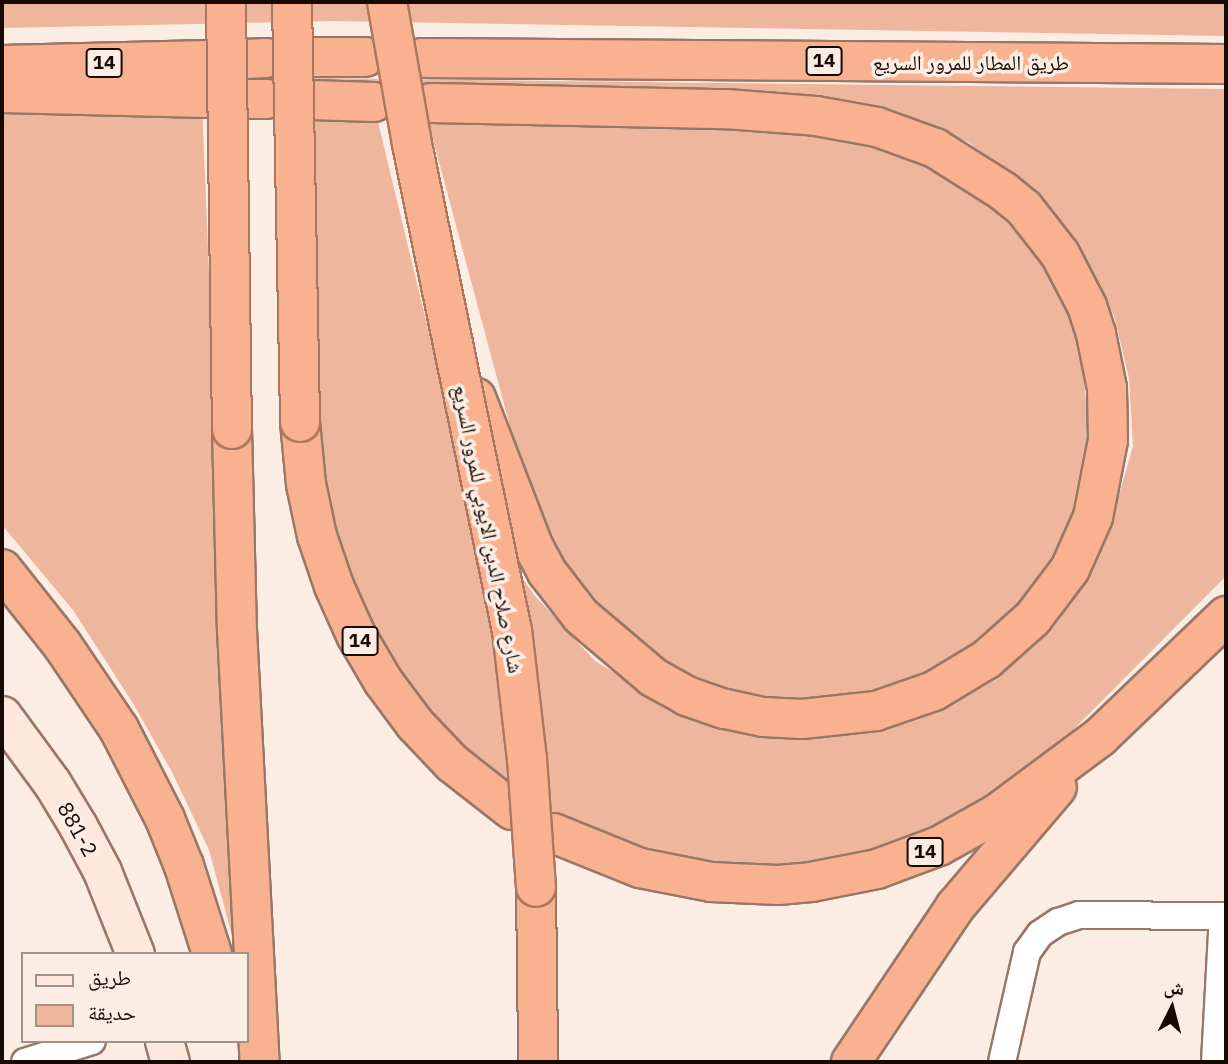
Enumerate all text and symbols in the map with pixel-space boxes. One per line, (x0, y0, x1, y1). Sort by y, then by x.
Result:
road number: 14 (805, 45, 843, 76)
road number: 14 (85, 48, 123, 78)
street label: طريق المطار للمرور السريع (873, 49, 1069, 75)
street label: شارع صلاح الدين الايوبي للمرور السريع (449, 383, 529, 675)
road number: 14 (341, 626, 379, 656)
street label: 881-2 (53, 797, 103, 861)
road number: 14 (906, 836, 944, 867)
legend (21, 952, 248, 1043)
text: طريق (88, 963, 131, 991)
north arrow (1137, 973, 1207, 1043)
text: ش (1163, 974, 1185, 1000)
text: حديقة (88, 998, 136, 1026)

